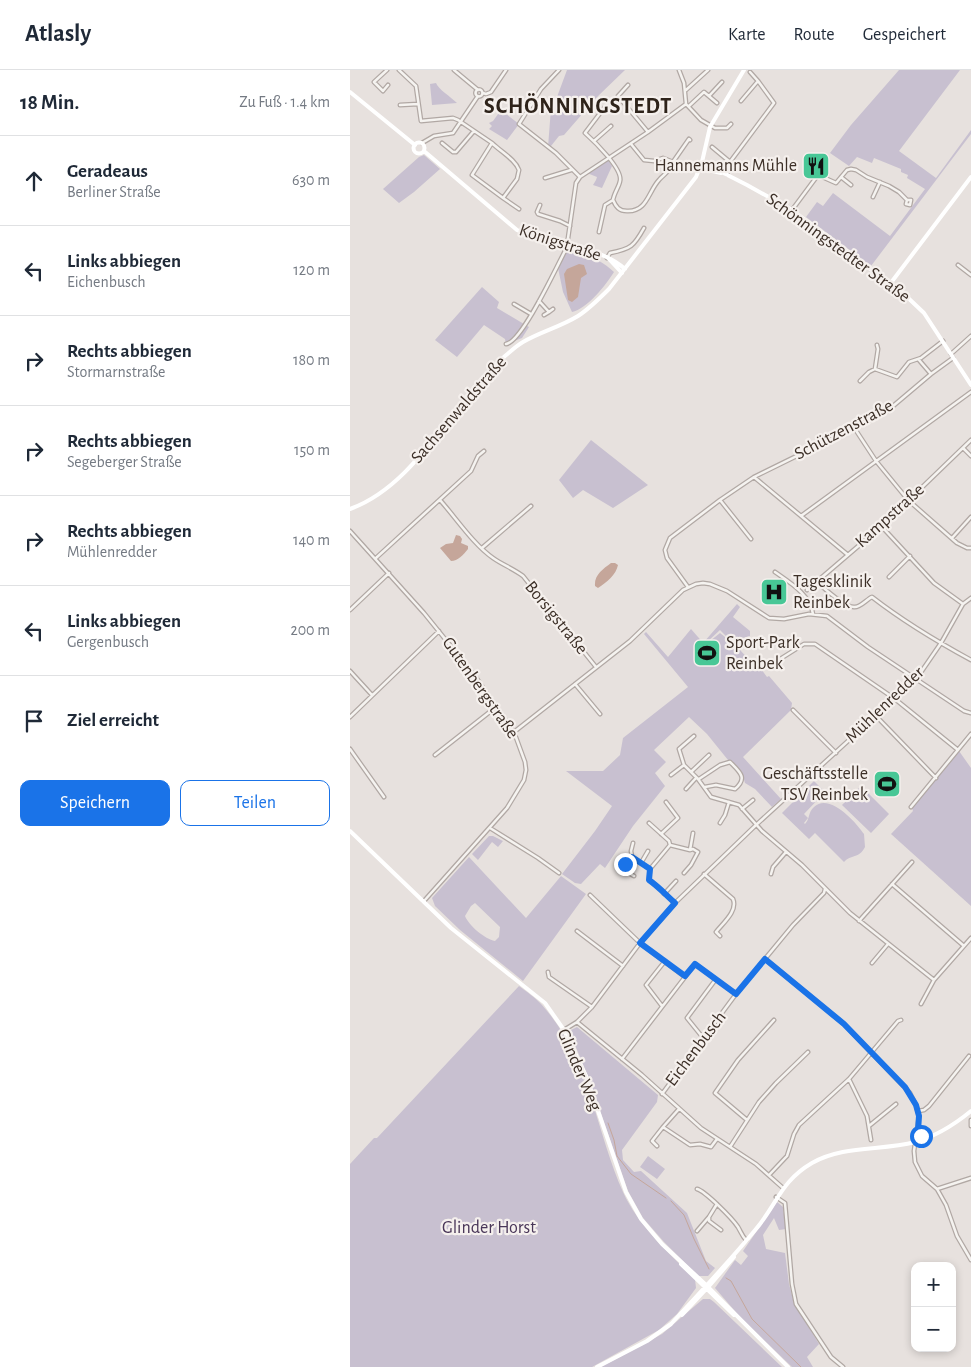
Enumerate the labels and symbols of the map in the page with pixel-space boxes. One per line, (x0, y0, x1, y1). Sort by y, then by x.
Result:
district label: SCHÖNNINGSTEDT (484, 93, 672, 117)
restaurant icon: Hannemanns Mühle (801, 151, 831, 181)
place label: Hannemanns Mühle (655, 157, 797, 175)
street label: Schönningstedter Straße (763, 190, 913, 306)
street label: Königstraße (517, 221, 603, 265)
street label: Sachsenwaldstraße (408, 353, 510, 467)
street label: Schützenstraße (792, 397, 896, 463)
street label: Kampstraße (852, 481, 928, 551)
place label: Tagesklinik Reinbek (793, 573, 872, 612)
hospital icon: Tagesklinik Reinbek (759, 577, 789, 607)
street label: Borsigstraße (521, 578, 591, 658)
street label: Gutenbergstraße (438, 634, 522, 742)
place label: Sport-Park Reinbek (726, 634, 800, 673)
sports icon: Sport-Park Reinbek (692, 638, 722, 668)
street label: Mühlenredder (842, 663, 928, 747)
place label: Geschäftsstelle TSV Reinbek (763, 765, 869, 804)
sports icon: Geschäftsstelle TSV Reinbek (872, 769, 902, 799)
route end (614, 853, 637, 876)
street label: Eichenbusch (662, 1008, 730, 1090)
street label: Glinder Weg (554, 1026, 604, 1114)
route start (910, 1125, 933, 1148)
park label: Glinder Horst (442, 1219, 536, 1237)

